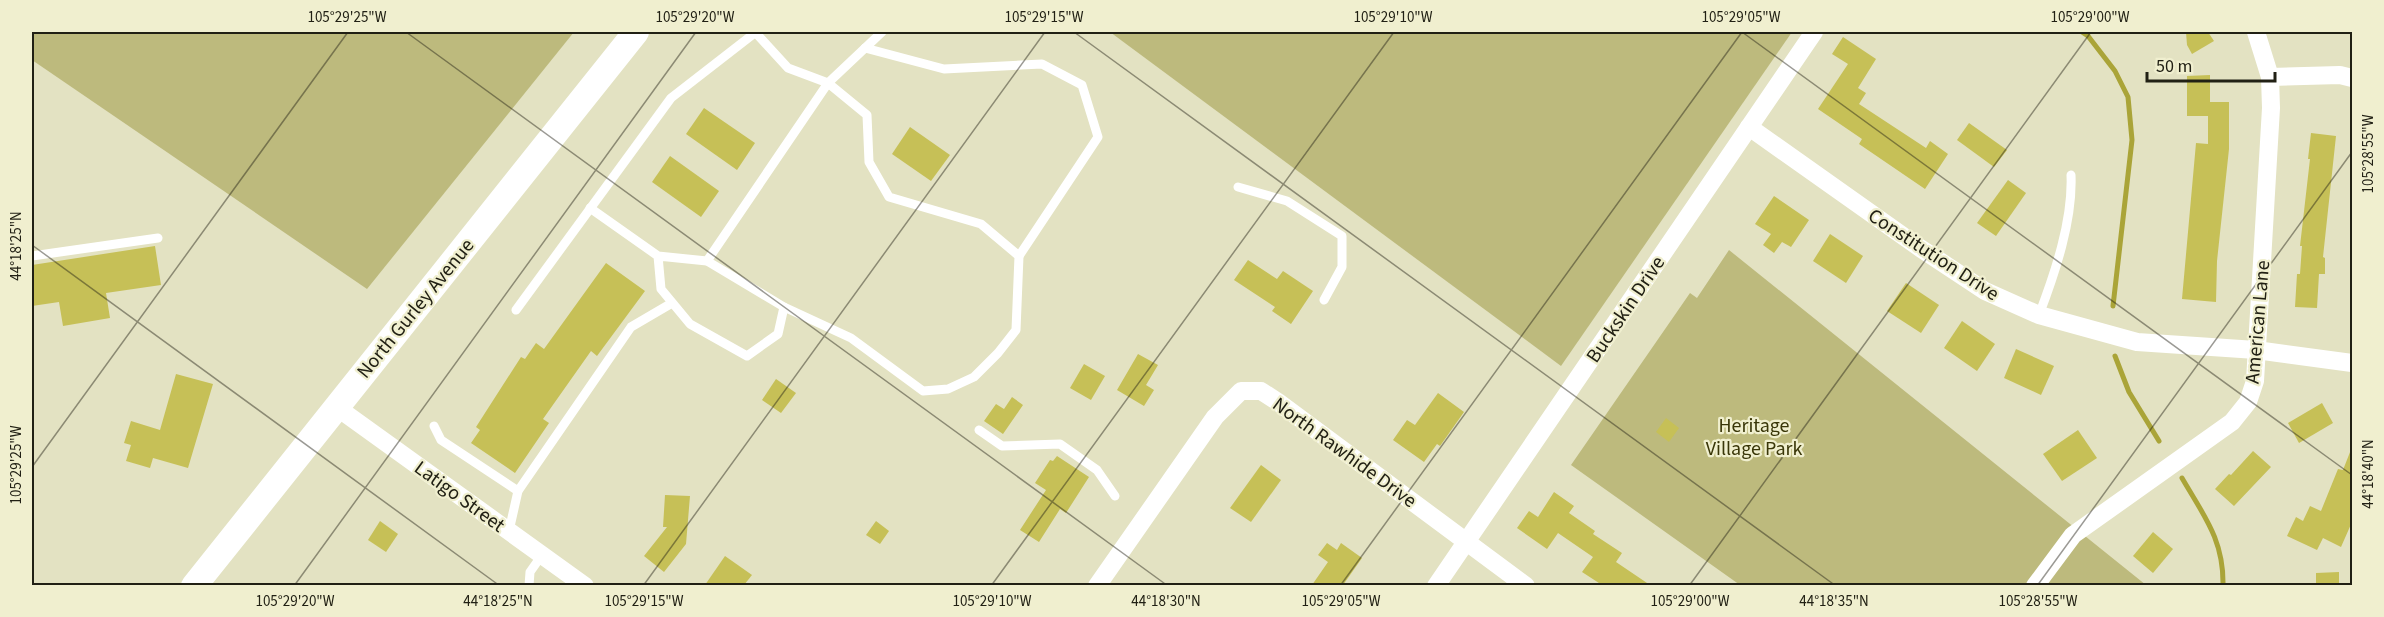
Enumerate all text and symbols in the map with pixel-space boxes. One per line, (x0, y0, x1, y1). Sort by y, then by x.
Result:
text: 105°29'25"W (307, 7, 387, 28)
text: 105°29'20"W (655, 7, 735, 28)
text: 105°29'15"W (1004, 7, 1084, 28)
text: 105°29'10"W (1353, 7, 1433, 28)
text: 105°29'05"W (1701, 7, 1781, 28)
text: 105°29'00"W (2050, 7, 2130, 28)
scale bar (2147, 45, 2274, 83)
text: 50 m (2156, 54, 2192, 79)
text: 105°28'55"W (2358, 114, 2379, 194)
street label: Constitution Drive (1862, 202, 2005, 308)
text: 44°18'25"N (6, 211, 27, 281)
street label: North Gurley Avenue (351, 233, 481, 385)
street label: Buckskin Drive (1580, 251, 1672, 368)
street label: American Lane (2239, 259, 2277, 385)
street label: North Rawhide Drive (1266, 391, 1422, 515)
park label: Heritage Village Park (1706, 412, 1802, 463)
text: 105°29'25"W (6, 425, 27, 505)
text: 44°18'40"N (2358, 439, 2379, 509)
street label: Latigo Street (408, 454, 511, 539)
text: 105°29'20"W (255, 591, 335, 612)
text: 44°18'25"N (463, 591, 533, 612)
text: 105°29'15"W (604, 591, 684, 612)
text: 105°29'10"W (952, 591, 1032, 612)
text: 44°18'30"N (1131, 591, 1201, 612)
text: 105°29'05"W (1301, 591, 1381, 612)
text: 105°29'00"W (1650, 591, 1730, 612)
text: 44°18'35"N (1799, 591, 1869, 612)
text: 105°28'55"W (1998, 591, 2078, 612)

